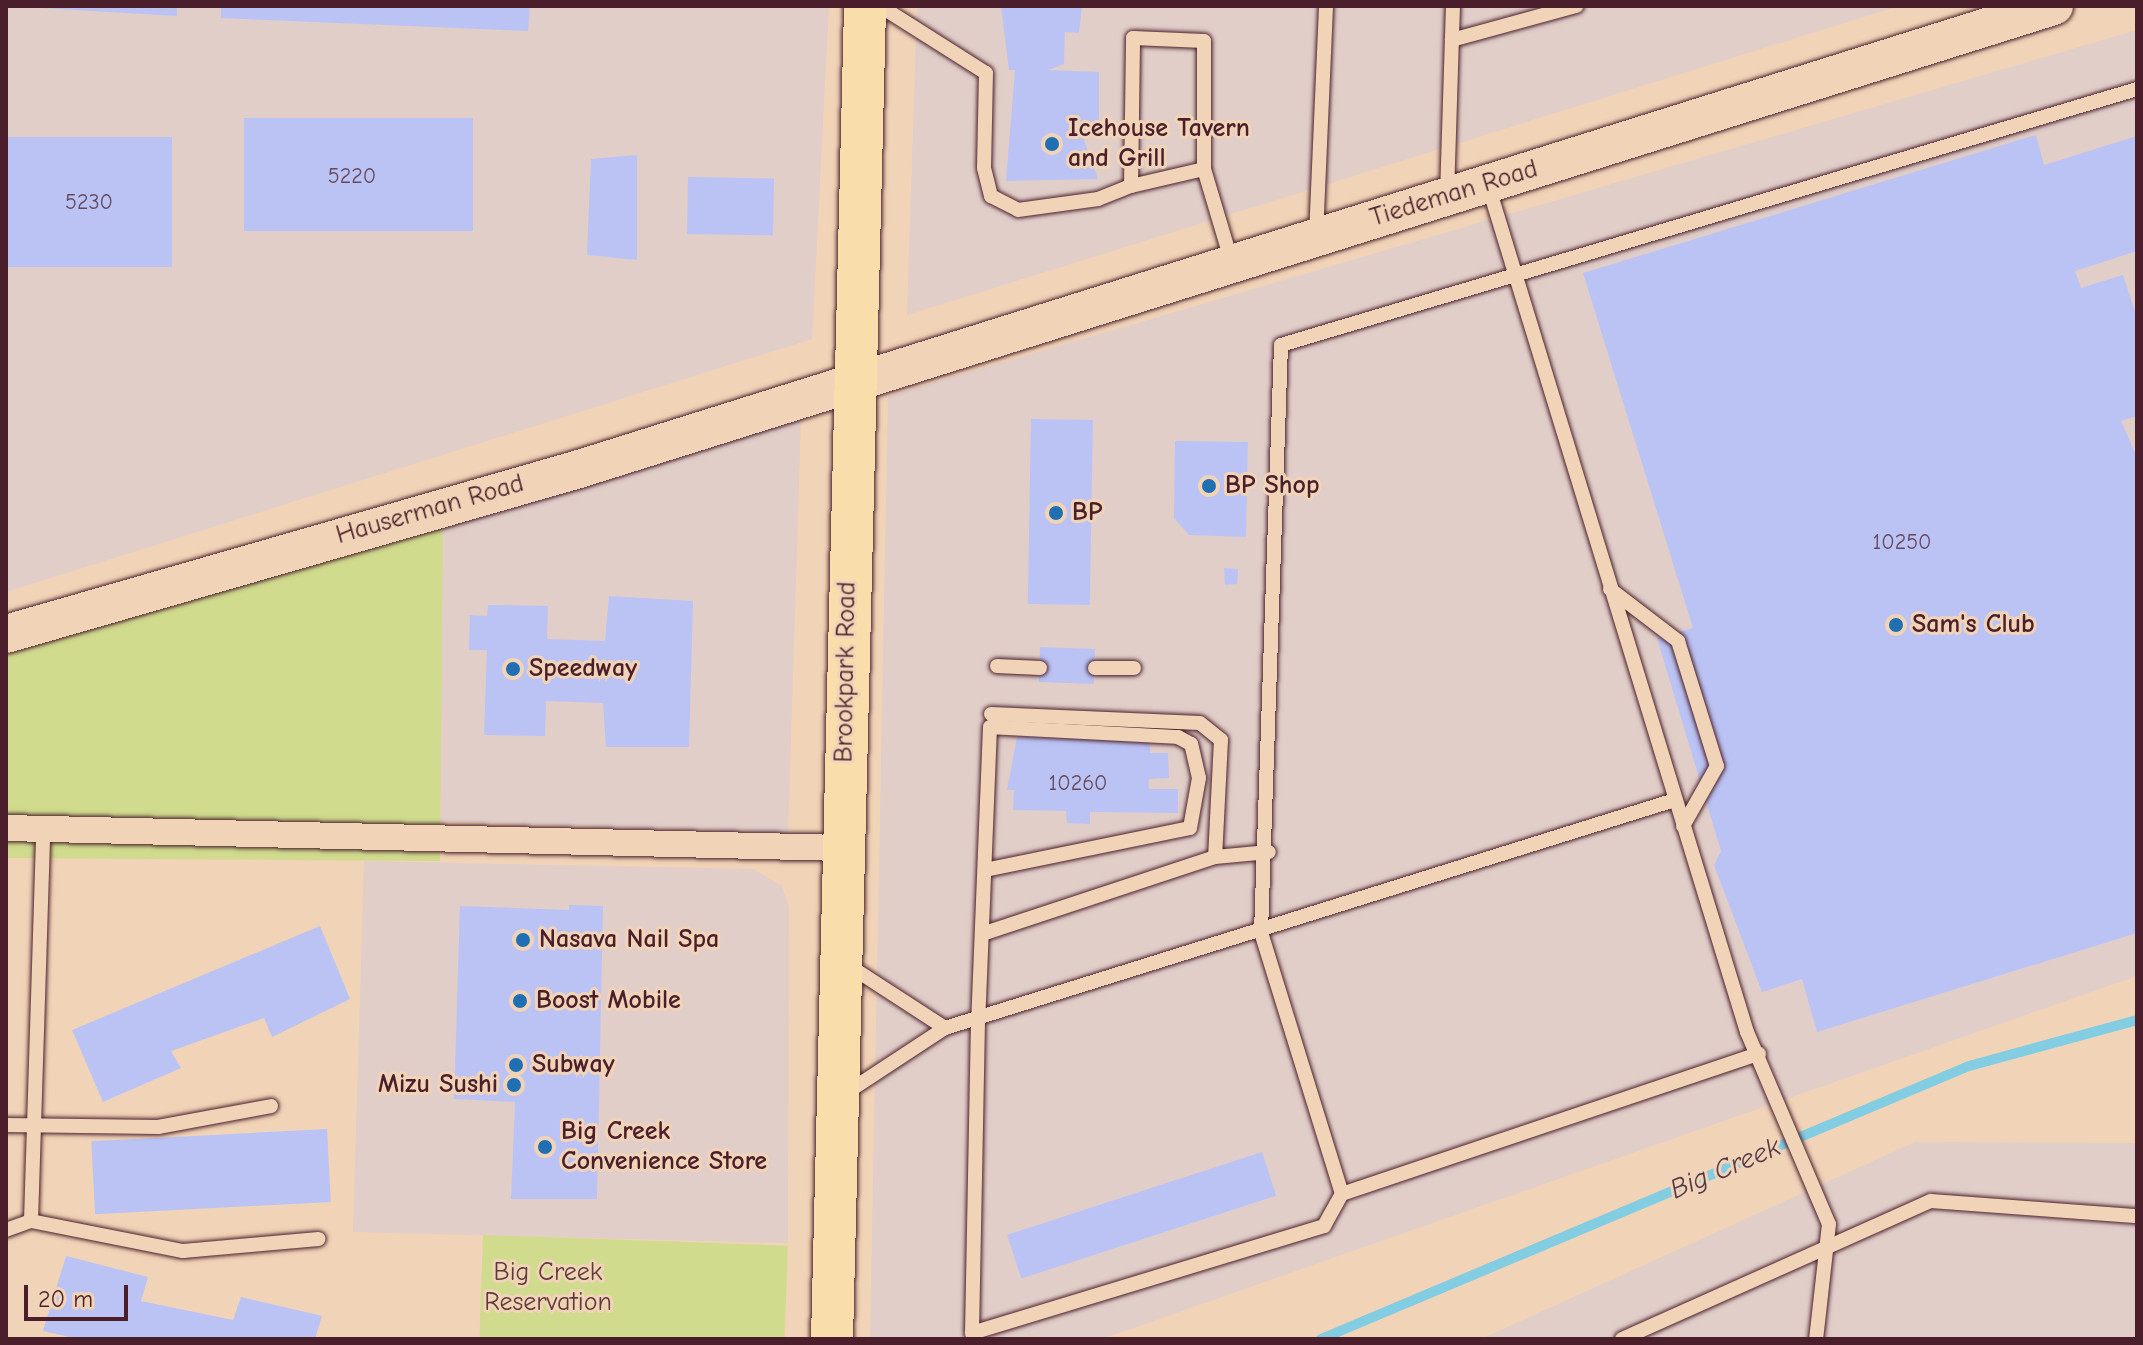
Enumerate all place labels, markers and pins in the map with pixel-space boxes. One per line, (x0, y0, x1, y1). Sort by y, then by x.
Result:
place label: Icehouse Tavern and Grill (1068, 113, 1250, 174)
marker: Icehouse Tavern and Grill (1043, 135, 1061, 153)
place label: BP Shop (1225, 470, 1319, 502)
marker: BP Shop (1200, 477, 1218, 495)
place label: BP (1072, 497, 1102, 529)
marker: BP (1047, 504, 1065, 522)
place label: Sam's Club (1912, 609, 2035, 641)
marker: Sam's Club (1887, 616, 1905, 634)
place label: Speedway (529, 653, 637, 685)
marker: Speedway (504, 660, 522, 678)
place label: Nasava Nail Spa (539, 924, 719, 956)
marker: Nasava Nail Spa (514, 931, 532, 949)
place label: Boost Mobile (536, 985, 681, 1017)
marker: Boost Mobile (511, 992, 529, 1010)
place label: Subway (532, 1049, 615, 1081)
marker: Subway (507, 1056, 525, 1074)
place label: Mizu Sushi (378, 1069, 498, 1101)
marker: Mizu Sushi (505, 1076, 523, 1094)
place label: Big Creek Convenience Store (561, 1116, 767, 1178)
marker: Big Creek Convenience Store (536, 1138, 554, 1156)

